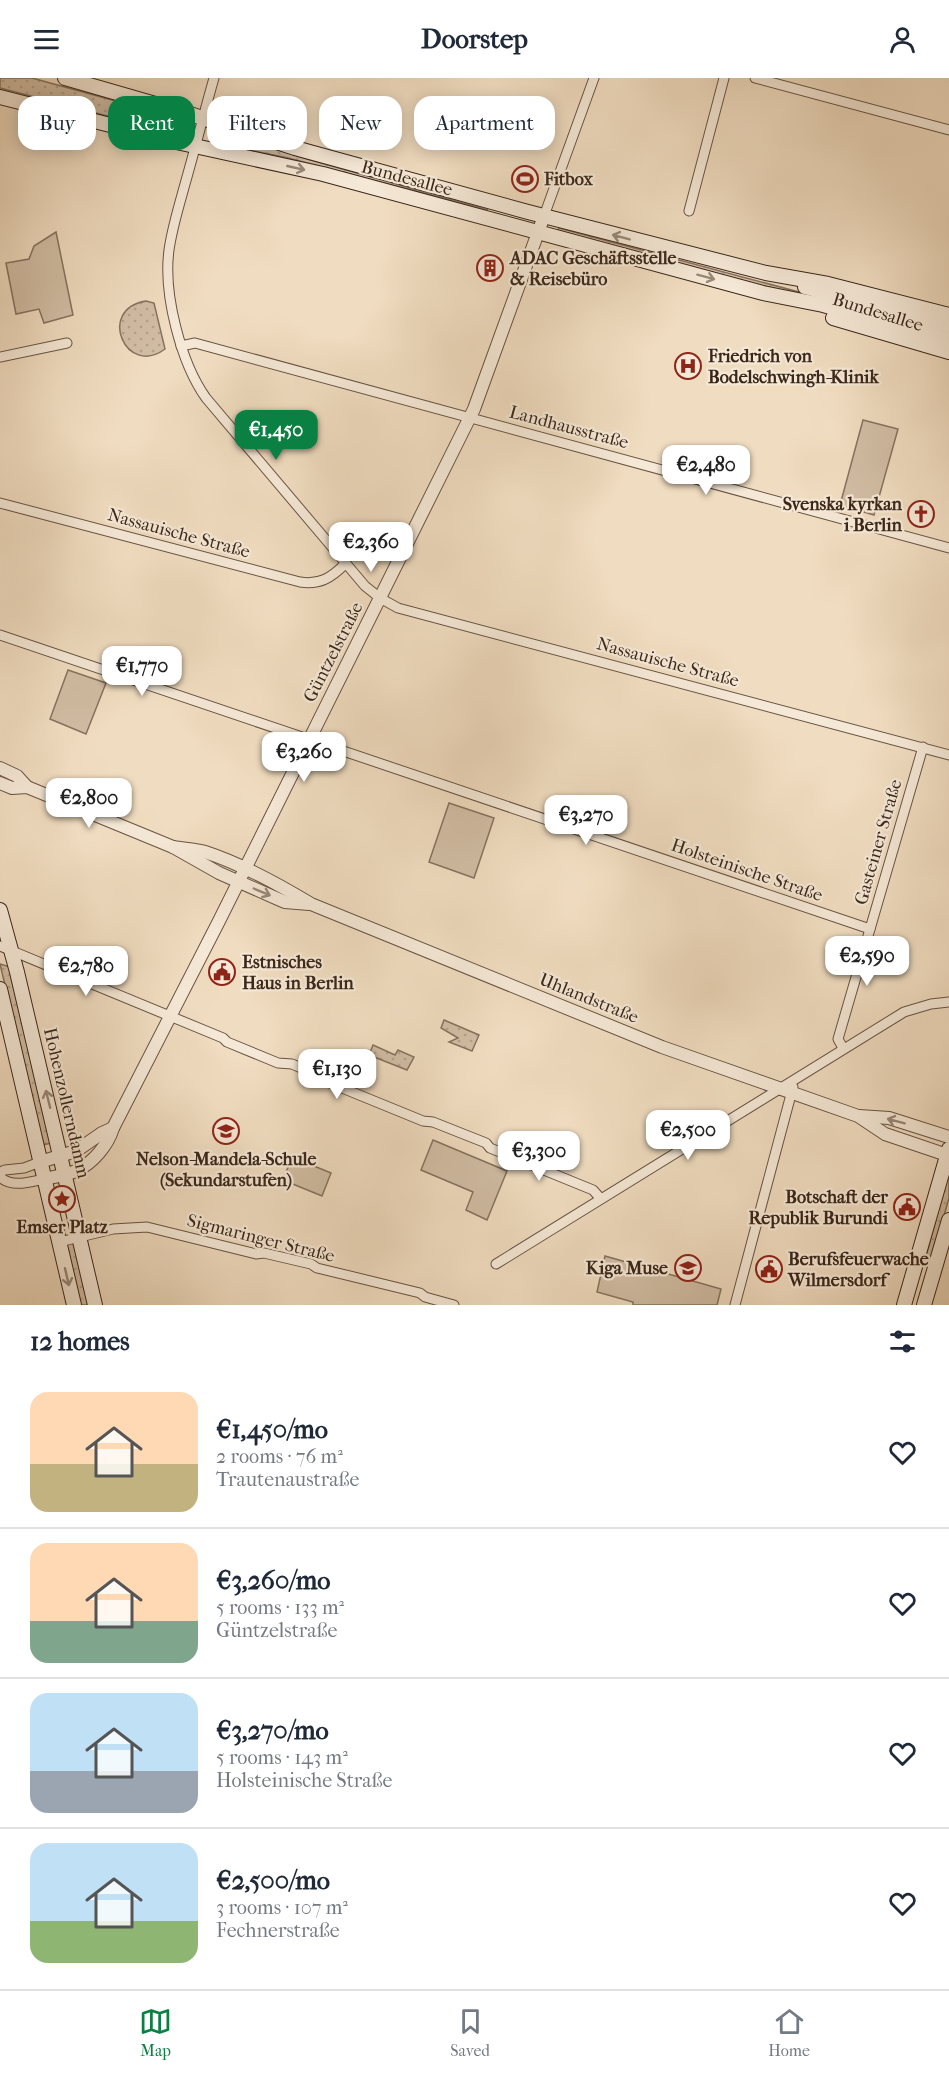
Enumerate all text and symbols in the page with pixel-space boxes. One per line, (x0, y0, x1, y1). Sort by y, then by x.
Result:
icon: menu (30, 23, 63, 56)
text: Doorstep (421, 23, 528, 55)
icon: person (886, 23, 919, 56)
chip: Buy (18, 96, 96, 150)
chip: Rent (108, 96, 195, 150)
chip: Filters (207, 96, 307, 150)
chip: New (319, 96, 402, 150)
chip: Apartment (414, 96, 555, 150)
street label: Bundesallee (359, 156, 455, 201)
one-way arrow (286, 162, 305, 174)
sports icon: Fitbox (510, 164, 540, 194)
place label: Fitbox (543, 169, 593, 190)
one-way arrow (612, 230, 631, 242)
place label: ADAC Geschäftsstelle & Reisebüro (509, 248, 677, 290)
building icon: ADAC Geschäftsstelle & Reisebüro (475, 253, 505, 283)
one-way arrow (696, 272, 715, 284)
street label: Bundesallee (830, 289, 926, 336)
place label: Friedrich von Bodelschwingh-Klinik (707, 346, 879, 388)
hospital icon: Friedrich von Bodelschwingh-Klinik (673, 351, 703, 381)
street label: Landhausstraße (507, 401, 631, 453)
pin: €1,450 (227, 410, 325, 461)
text: €1,450 (249, 418, 303, 441)
pin: €2,480 (657, 445, 755, 496)
text: €2,480 (676, 453, 736, 476)
place label: Svenska kyrkan i Berlin (783, 494, 903, 536)
church icon: Svenska kyrkan i Berlin (906, 499, 936, 529)
street label: Nassauische Straße (105, 504, 252, 563)
pin: €2,360 (322, 522, 420, 573)
text: €2,360 (343, 530, 399, 553)
street label: Güntzelstraße (299, 599, 368, 706)
street label: Nassauische Straße (594, 633, 741, 692)
pin: €1,770 (93, 646, 191, 697)
text: €1,770 (116, 654, 168, 677)
pin: €3,260 (255, 732, 353, 783)
text: €3,260 (276, 740, 332, 763)
street label: Gasteiner Straße (851, 777, 906, 907)
pin: €2,800 (40, 778, 138, 829)
text: €2,800 (60, 786, 118, 809)
pin: €3,270 (537, 795, 635, 846)
text: €3,270 (558, 803, 614, 826)
street label: Holsteinische Straße (668, 835, 825, 906)
one-way arrow (252, 887, 270, 898)
pin: €2,590 (818, 936, 916, 987)
text: €2,590 (839, 944, 895, 967)
pin: €2,780 (37, 946, 135, 997)
place label: Estnisches Haus in Berlin (242, 952, 354, 994)
text: €2,780 (58, 954, 114, 977)
public building icon: Estnisches Haus in Berlin (207, 957, 237, 987)
street label: Uhlandstraße (536, 969, 642, 1028)
street label: Hohenzollerndamm (39, 1026, 94, 1181)
pin: €1,130 (288, 1049, 386, 1100)
text: €1,130 (312, 1057, 362, 1080)
one-way arrow (41, 1090, 53, 1109)
pin: €2,500 (639, 1110, 737, 1161)
one-way arrow (887, 1115, 906, 1126)
school or university icon: Nelson-Mandela-Schule (Sekundarstufen) (211, 1116, 241, 1146)
text: €2,500 (660, 1118, 716, 1141)
pin: €3,300 (490, 1131, 588, 1182)
text: €3,300 (512, 1139, 566, 1162)
place label: Nelson-Mandela-Schule (Sekundarstufen) (136, 1149, 316, 1191)
place icon: Emser Platz (47, 1184, 77, 1214)
place label: Botschaft der Republik Burundi (749, 1187, 889, 1229)
public building icon: Botschaft der Republik Burundi (892, 1192, 922, 1222)
street label: Sigmaringer Straße (185, 1210, 337, 1267)
place label: Emser Platz (16, 1217, 108, 1238)
place label: Berufsfeuerwache Wilmersdorf (787, 1249, 929, 1291)
school or university icon: Kiga Muse (673, 1253, 703, 1283)
public building icon: Berufsfeuerwache Wilmersdorf (754, 1254, 784, 1284)
place label: Kiga Muse (586, 1258, 668, 1279)
one-way arrow (61, 1267, 73, 1286)
icon: filters (886, 1325, 919, 1358)
text: 12 homes (30, 1326, 130, 1357)
text: €1,450/mo (216, 1414, 328, 1445)
icon: home (78, 1416, 150, 1488)
icon: heart (886, 1436, 919, 1469)
text: 2 rooms · 76 m² (216, 1445, 343, 1468)
text: Trautenaustraße (216, 1468, 359, 1491)
text: €3,260/mo (216, 1565, 330, 1596)
icon: home (78, 1567, 150, 1639)
icon: heart (886, 1587, 919, 1620)
text: 5 rooms · 133 m² (216, 1596, 344, 1619)
text: Güntzelstraße (216, 1619, 337, 1642)
text: €3,270/mo (216, 1715, 329, 1746)
icon: home (78, 1717, 150, 1789)
icon: heart (886, 1737, 919, 1770)
text: 5 rooms · 143 m² (216, 1746, 348, 1769)
text: Holsteinische Straße (216, 1769, 392, 1792)
text: €2,500/mo (216, 1865, 330, 1896)
icon: home (78, 1867, 150, 1939)
icon: heart (886, 1887, 919, 1920)
text: 3 rooms · 107 m² (216, 1896, 348, 1919)
text: Fechnerstraße (216, 1919, 340, 1942)
tab: Map (139, 2005, 172, 2060)
tab: Saved (450, 2005, 490, 2060)
tab: Home (768, 2005, 810, 2060)

